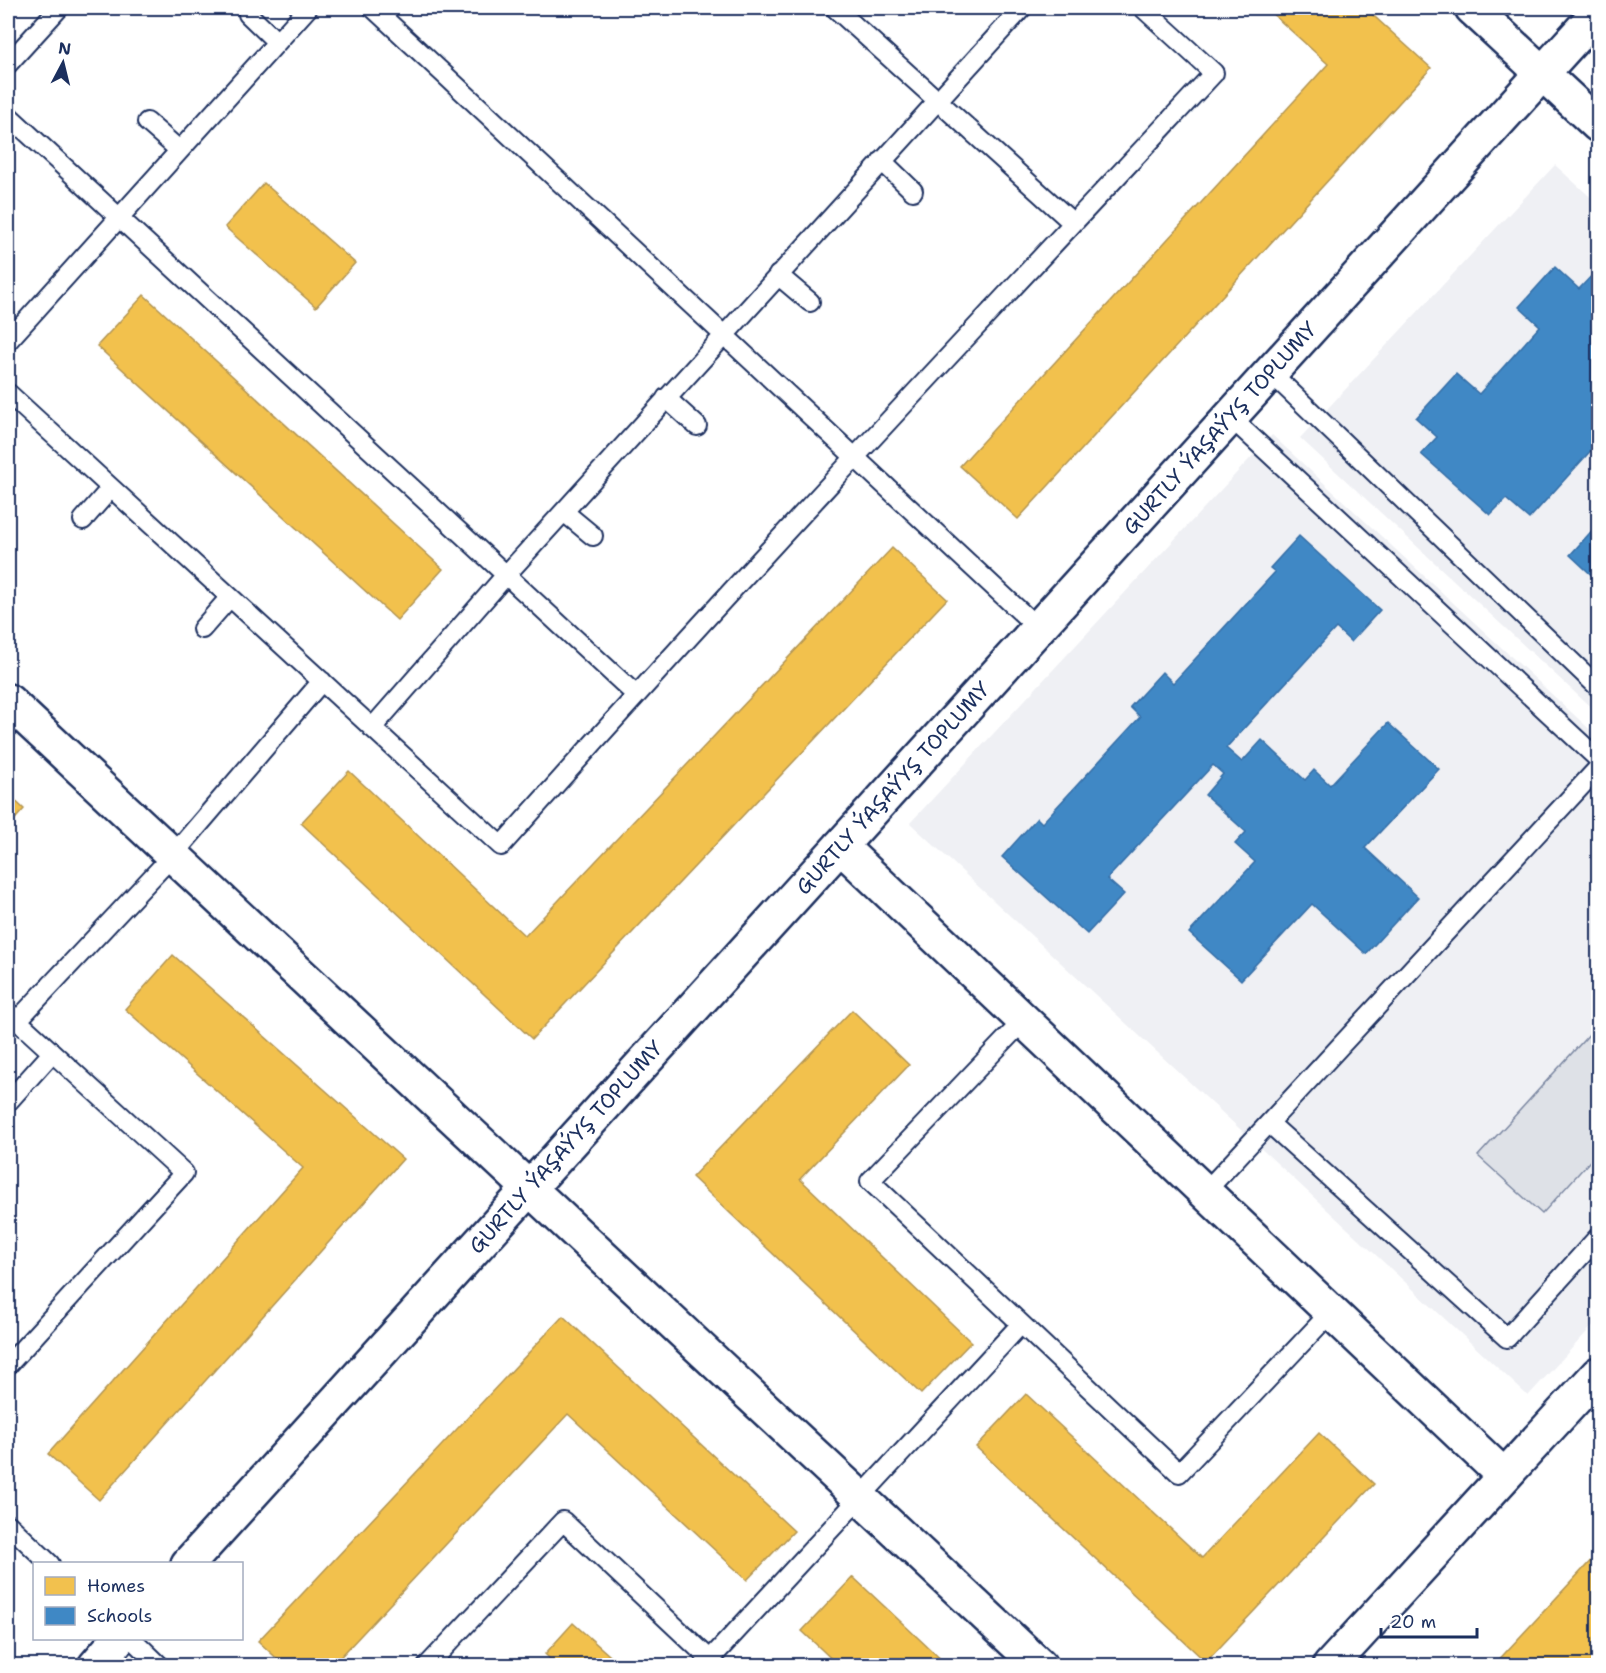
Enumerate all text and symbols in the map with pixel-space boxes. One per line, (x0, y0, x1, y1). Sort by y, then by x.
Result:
north arrow (33, 33, 93, 93)
text: N (57, 37, 72, 60)
street label: GURTLY ÝAŞAÝYŞ TOPLUMY (1116, 315, 1324, 541)
street label: GURTLY ÝAŞAÝYŞ TOPLUMY (789, 675, 997, 901)
street label: GURTLY ÝAŞAÝYŞ TOPLUMY (462, 1034, 670, 1260)
legend (33, 1562, 243, 1640)
text: Homes (87, 1574, 145, 1598)
scale bar (1381, 1601, 1477, 1639)
text: Schools (87, 1604, 153, 1628)
text: 20 m (1390, 1610, 1436, 1634)

